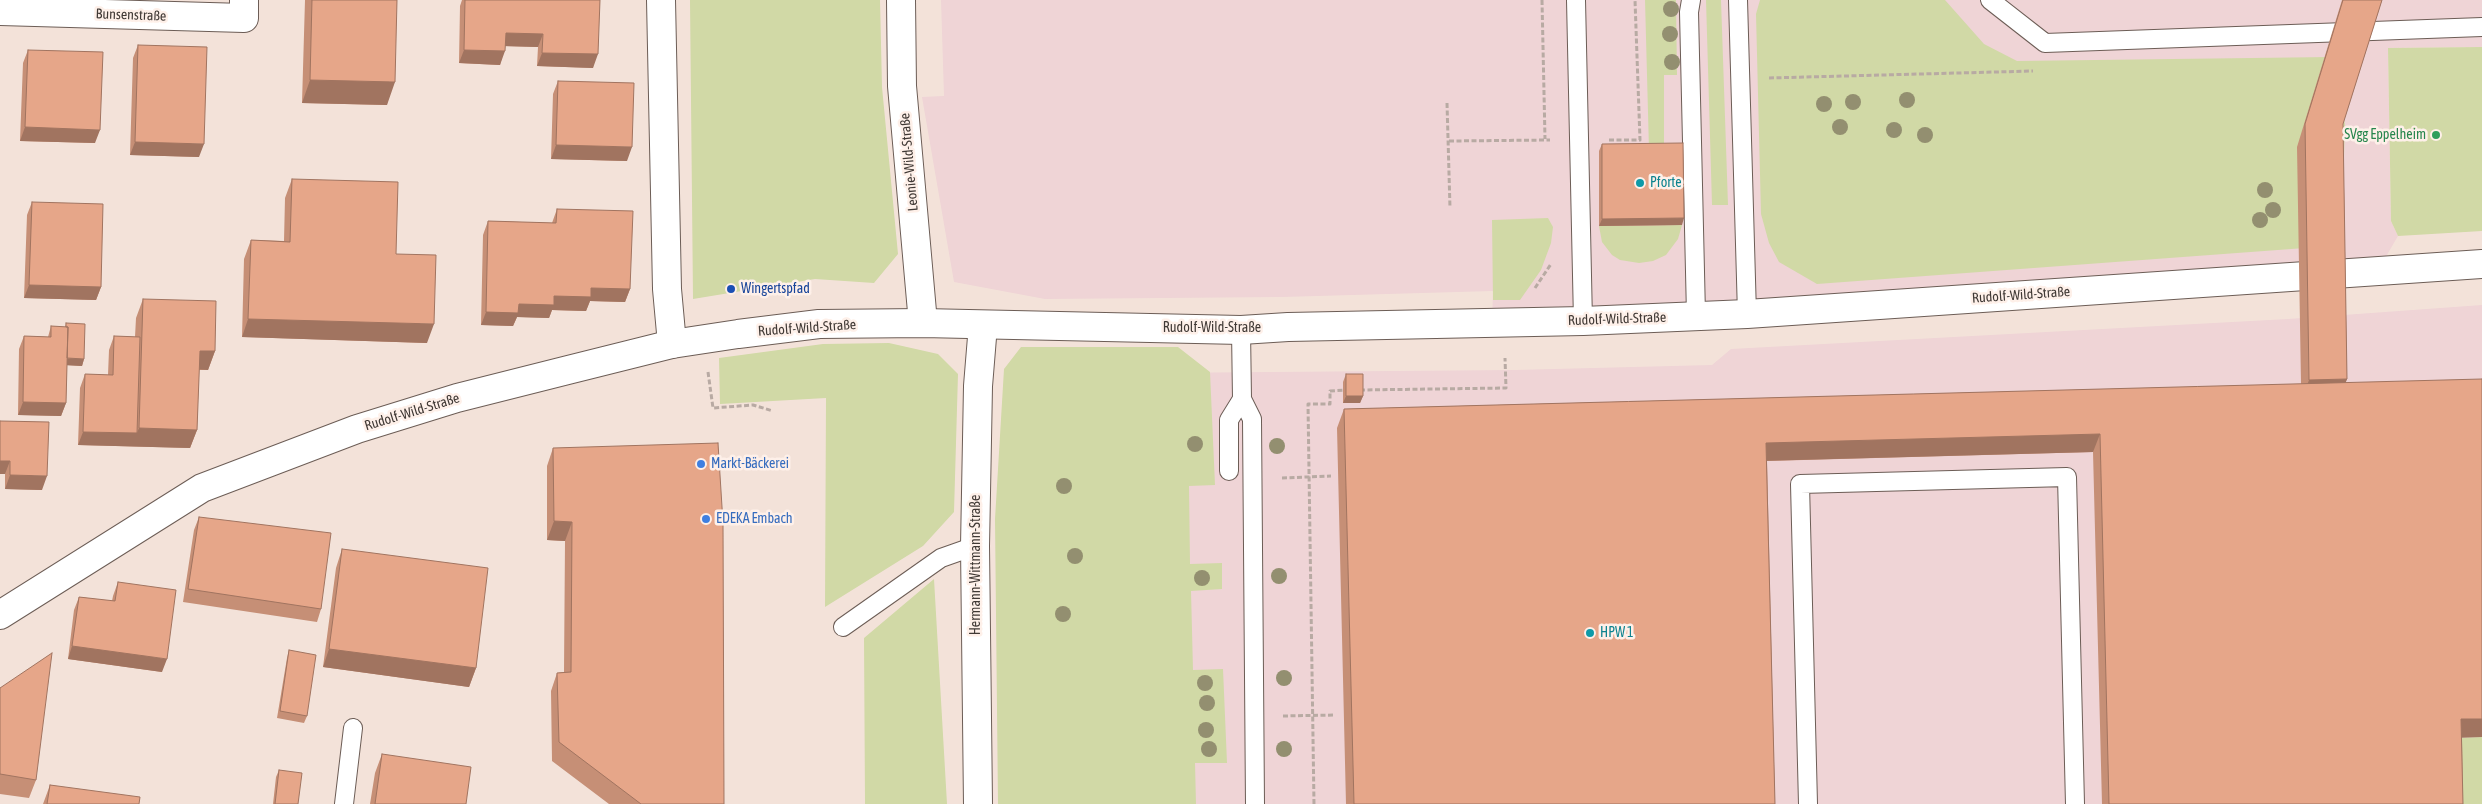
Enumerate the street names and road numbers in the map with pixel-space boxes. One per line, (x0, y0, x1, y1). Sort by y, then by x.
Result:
street label: Bunsenstraße (95, 5, 167, 25)
street label: Leonie-Wild-Straße (896, 112, 922, 212)
street label: Rudolf-Wild-Straße (1971, 283, 2071, 307)
street label: Rudolf-Wild-Straße (1568, 309, 1666, 329)
street label: Rudolf-Wild-Straße (757, 316, 857, 340)
street label: Rudolf-Wild-Straße (1163, 320, 1261, 336)
street label: Rudolf-Wild-Straße (363, 390, 461, 434)
street label: Hermann-Wittmann-Straße (968, 495, 984, 635)

